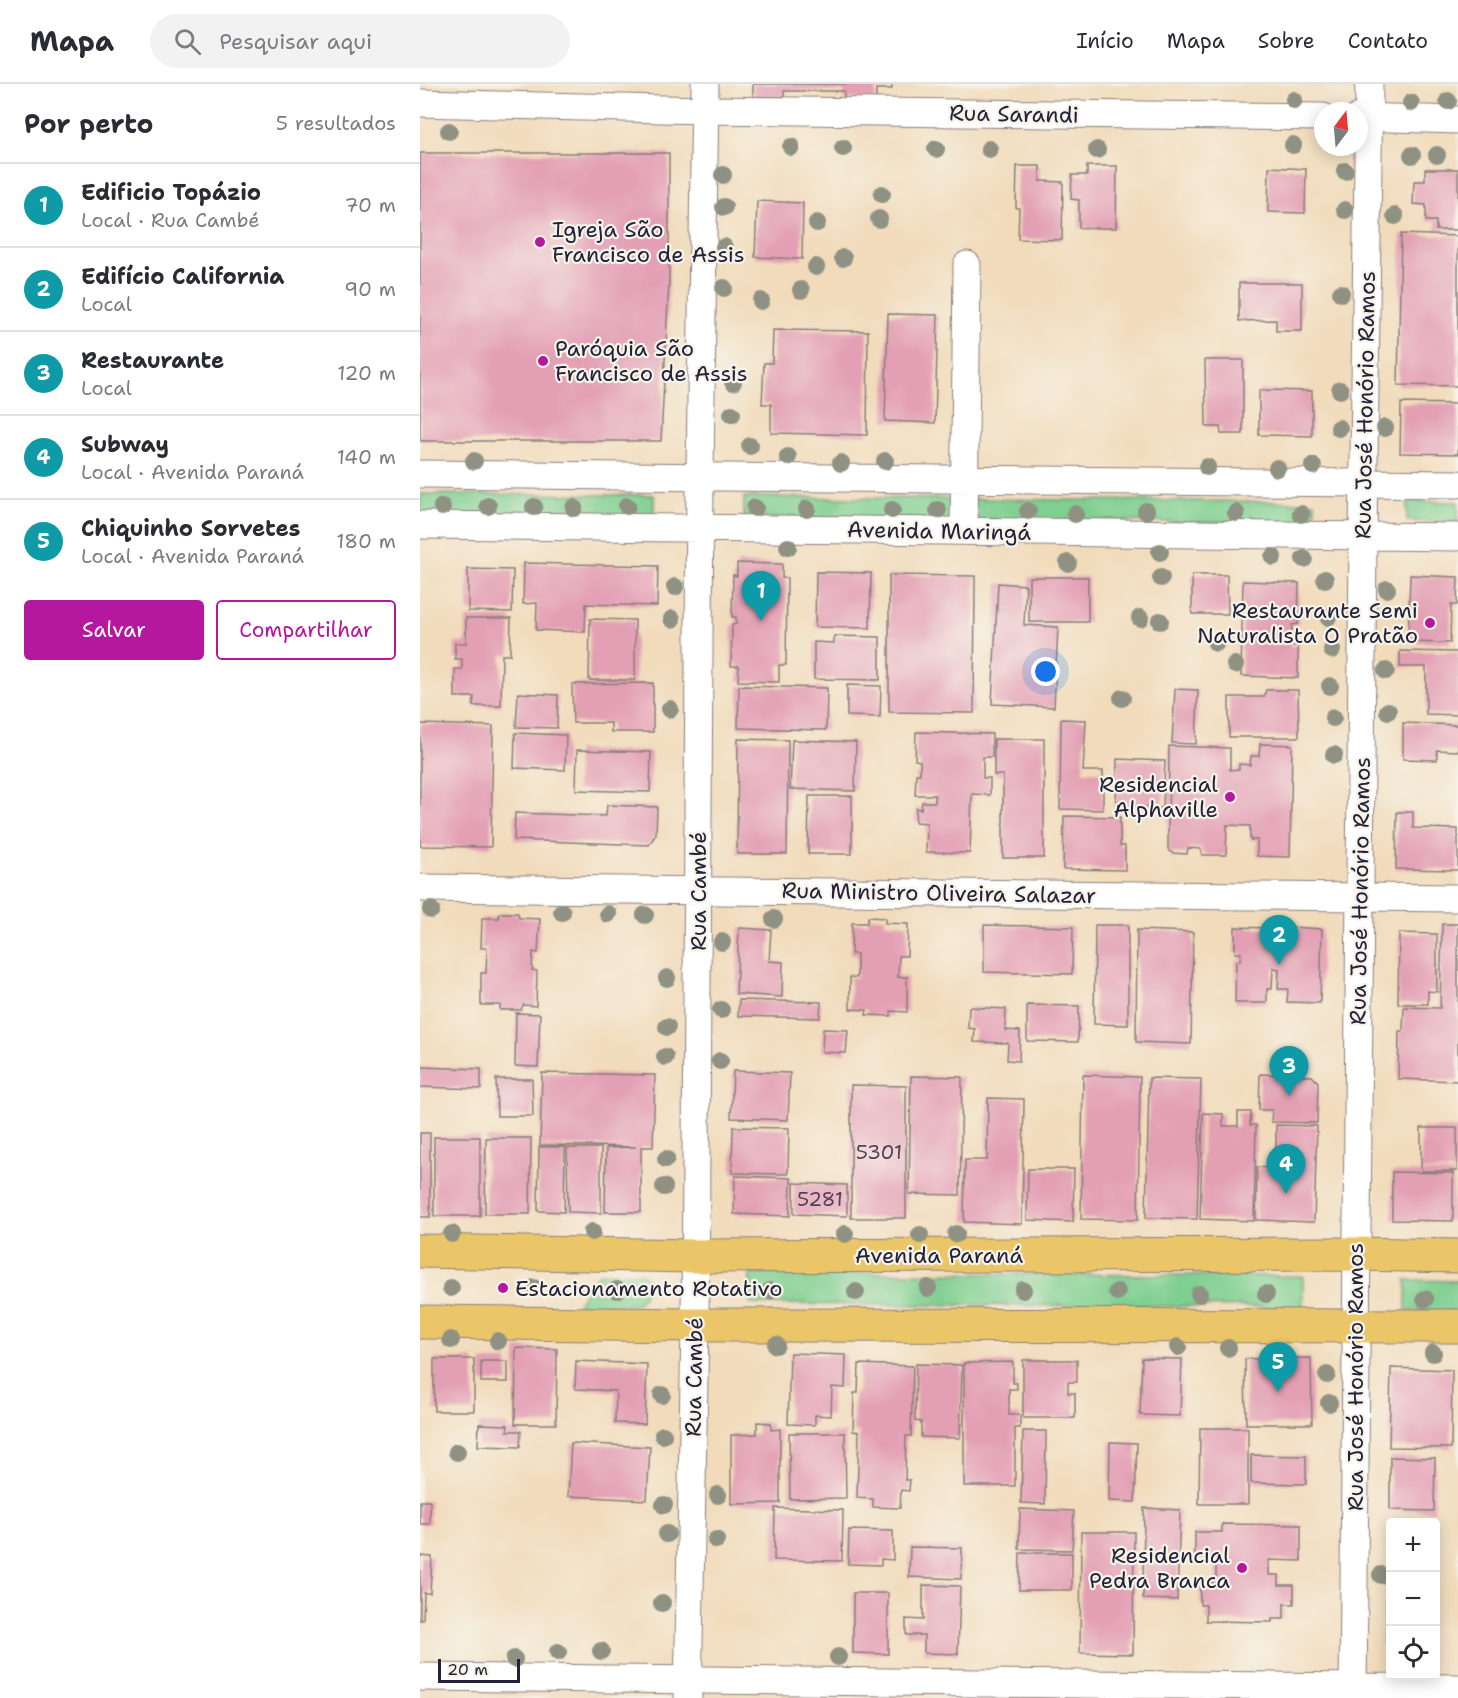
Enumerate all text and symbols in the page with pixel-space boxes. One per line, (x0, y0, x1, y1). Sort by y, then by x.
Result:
search box (150, 14, 570, 68)
text: Mapa (30, 22, 114, 60)
icon: search (171, 25, 204, 58)
text: Pesquisar aqui (219, 27, 372, 56)
text: Início (1076, 27, 1134, 55)
text: Mapa (1167, 27, 1225, 55)
text: Sobre (1258, 27, 1315, 55)
text: Contato (1348, 27, 1428, 55)
street label: Rua Sarandi (949, 98, 1079, 130)
north arrow (1314, 102, 1368, 156)
text: Por perto (24, 106, 153, 141)
text: 5 resultados (276, 110, 396, 136)
text: Edificio Topázio (81, 178, 261, 207)
text: 1 (39, 192, 48, 218)
text: 70 m (344, 192, 396, 218)
text: Local · Rua Cambé (81, 207, 260, 233)
place label: Igreja São Francisco de Assis (552, 215, 745, 269)
marker: Igreja São Francisco de Assis (533, 235, 547, 249)
text: Edifício California (81, 262, 284, 291)
street label: Rua José Honório Ramos (1348, 271, 1382, 539)
text: 2 (37, 276, 51, 302)
text: 90 m (344, 276, 396, 302)
text: Local (81, 291, 132, 317)
place label: Paróquia São Francisco de Assis (555, 334, 748, 388)
text: Restaurante (81, 346, 224, 375)
marker: Paróquia São Francisco de Assis (536, 354, 550, 368)
text: 3 (37, 360, 51, 386)
text: 120 m (337, 360, 396, 386)
text: Local (81, 375, 132, 401)
text: Subway (81, 430, 169, 459)
text: 4 (37, 444, 51, 470)
text: 140 m (337, 444, 396, 470)
text: Local · Avenida Paraná (81, 459, 304, 485)
text: Chiquinho Sorvetes (81, 514, 300, 543)
street label: Avenida Maringá (847, 515, 1032, 547)
text: 5 (37, 528, 50, 554)
text: 180 m (336, 528, 396, 554)
text: Local · Avenida Paraná (81, 543, 304, 569)
pin: 1 (742, 572, 780, 621)
place label: Restaurante Semi Naturalista O Pratão (1197, 596, 1418, 650)
button: Salvar (24, 600, 204, 660)
button: Compartilhar (216, 600, 396, 660)
marker: Restaurante Semi Naturalista O Pratão (1423, 616, 1437, 630)
your location (1031, 657, 1060, 686)
street label: Rua José Honório Ramos (1343, 757, 1377, 1025)
place label: Residencial Alphaville (1099, 770, 1218, 824)
marker: Residencial Alphaville (1223, 790, 1237, 804)
street label: Rua Cambé (684, 831, 713, 951)
street label: Rua Ministro Oliveira Salazar (781, 876, 1097, 910)
pin: 2 (1260, 916, 1298, 965)
pin: 3 (1270, 1046, 1308, 1096)
house number: 5301 (856, 1139, 902, 1165)
pin: 4 (1266, 1144, 1306, 1194)
house number: 5281 (797, 1186, 843, 1212)
street label: Avenida Paraná (855, 1241, 1023, 1270)
street label: Rua José Honório Ramos (1341, 1243, 1370, 1511)
place label: Estacionamento Rotativo (515, 1274, 783, 1303)
marker: Estacionamento Rotativo (496, 1281, 510, 1295)
street label: Rua Cambé (678, 1317, 710, 1437)
pin: 5 (1258, 1342, 1298, 1392)
map controls (1386, 1518, 1440, 1680)
button: + (1386, 1518, 1440, 1572)
place label: Residencial Pedra Branca (1089, 1541, 1230, 1595)
marker: Residencial Pedra Branca (1235, 1561, 1249, 1575)
button: − (1386, 1572, 1440, 1626)
button: locate (1386, 1626, 1440, 1680)
scale bar (438, 1656, 520, 1684)
text: 20 m (447, 1659, 488, 1680)

